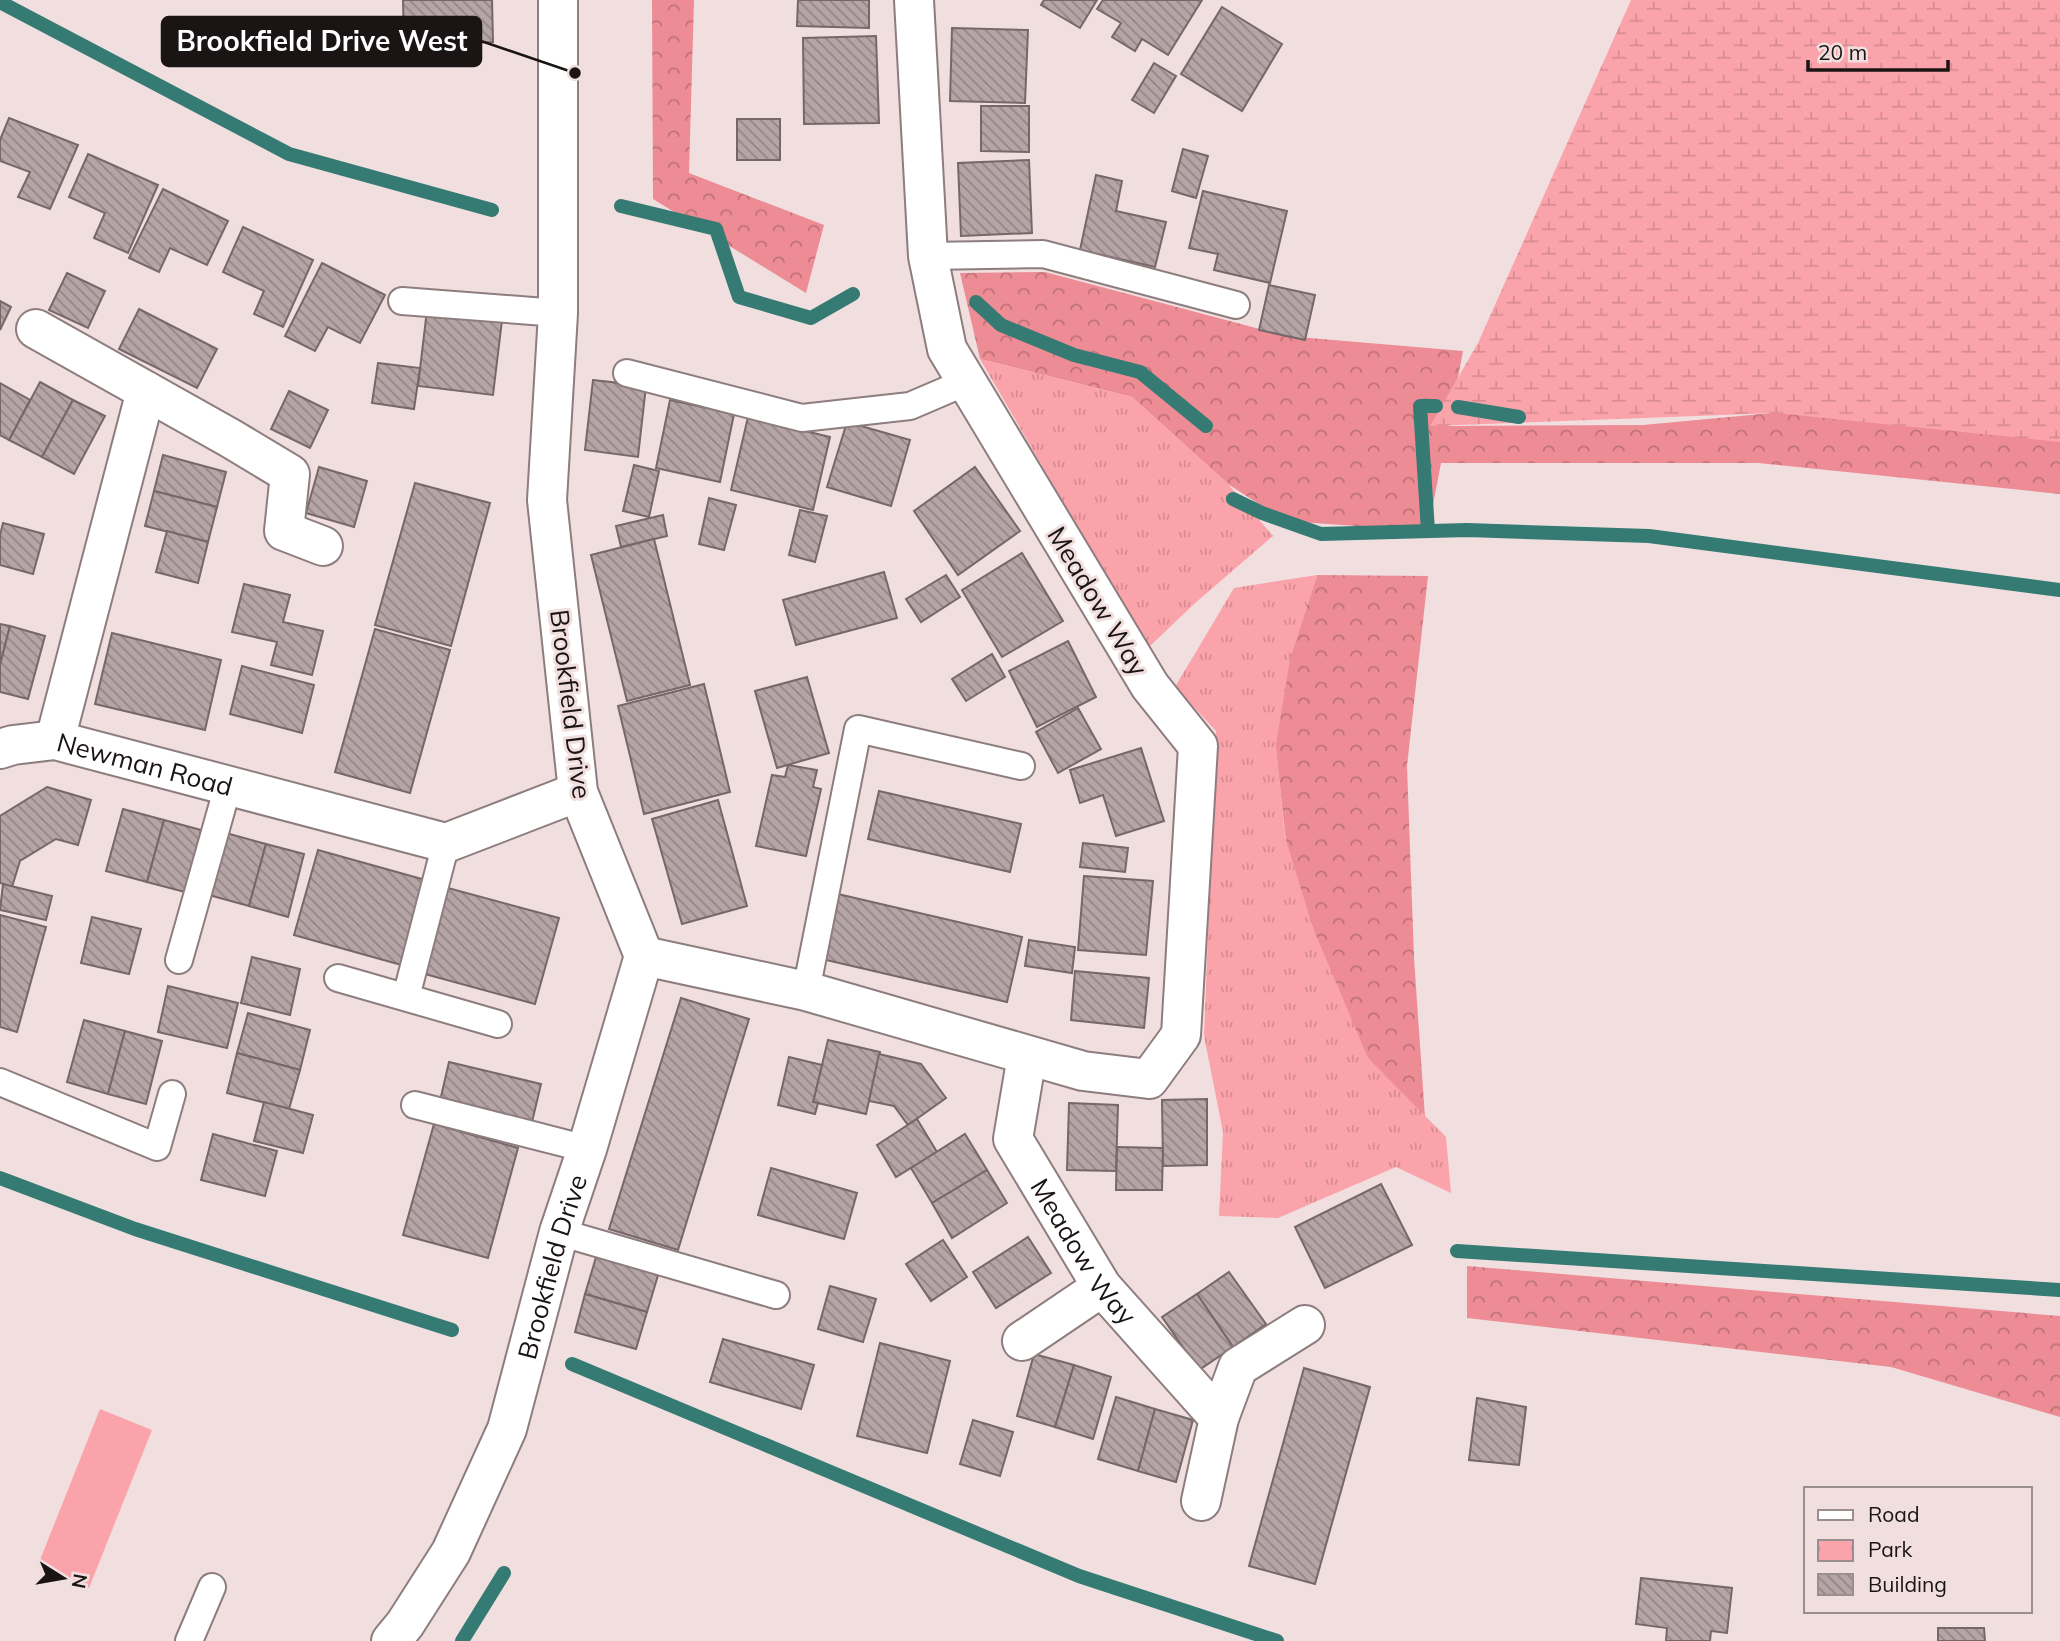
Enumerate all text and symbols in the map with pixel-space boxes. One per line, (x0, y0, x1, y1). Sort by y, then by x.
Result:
callout: Brookfield Drive West (162, 17, 481, 66)
text: Brookfield Drive West (176, 23, 468, 58)
scale bar (1808, 28, 1948, 72)
text: 20 m (1818, 39, 1867, 65)
street label: Meadow Way (1040, 520, 1156, 682)
street label: Brookfield Drive (543, 607, 599, 801)
street label: Newman Road (54, 725, 236, 803)
street label: Brookfield Drive (510, 1170, 594, 1363)
street label: Meadow Way (1024, 1172, 1144, 1331)
legend (1804, 1487, 2032, 1613)
text: Road (1868, 1501, 1919, 1527)
text: Park (1868, 1536, 1912, 1562)
north arrow (28, 1543, 98, 1613)
text: Building (1868, 1571, 1947, 1597)
text: N (67, 1572, 93, 1591)

